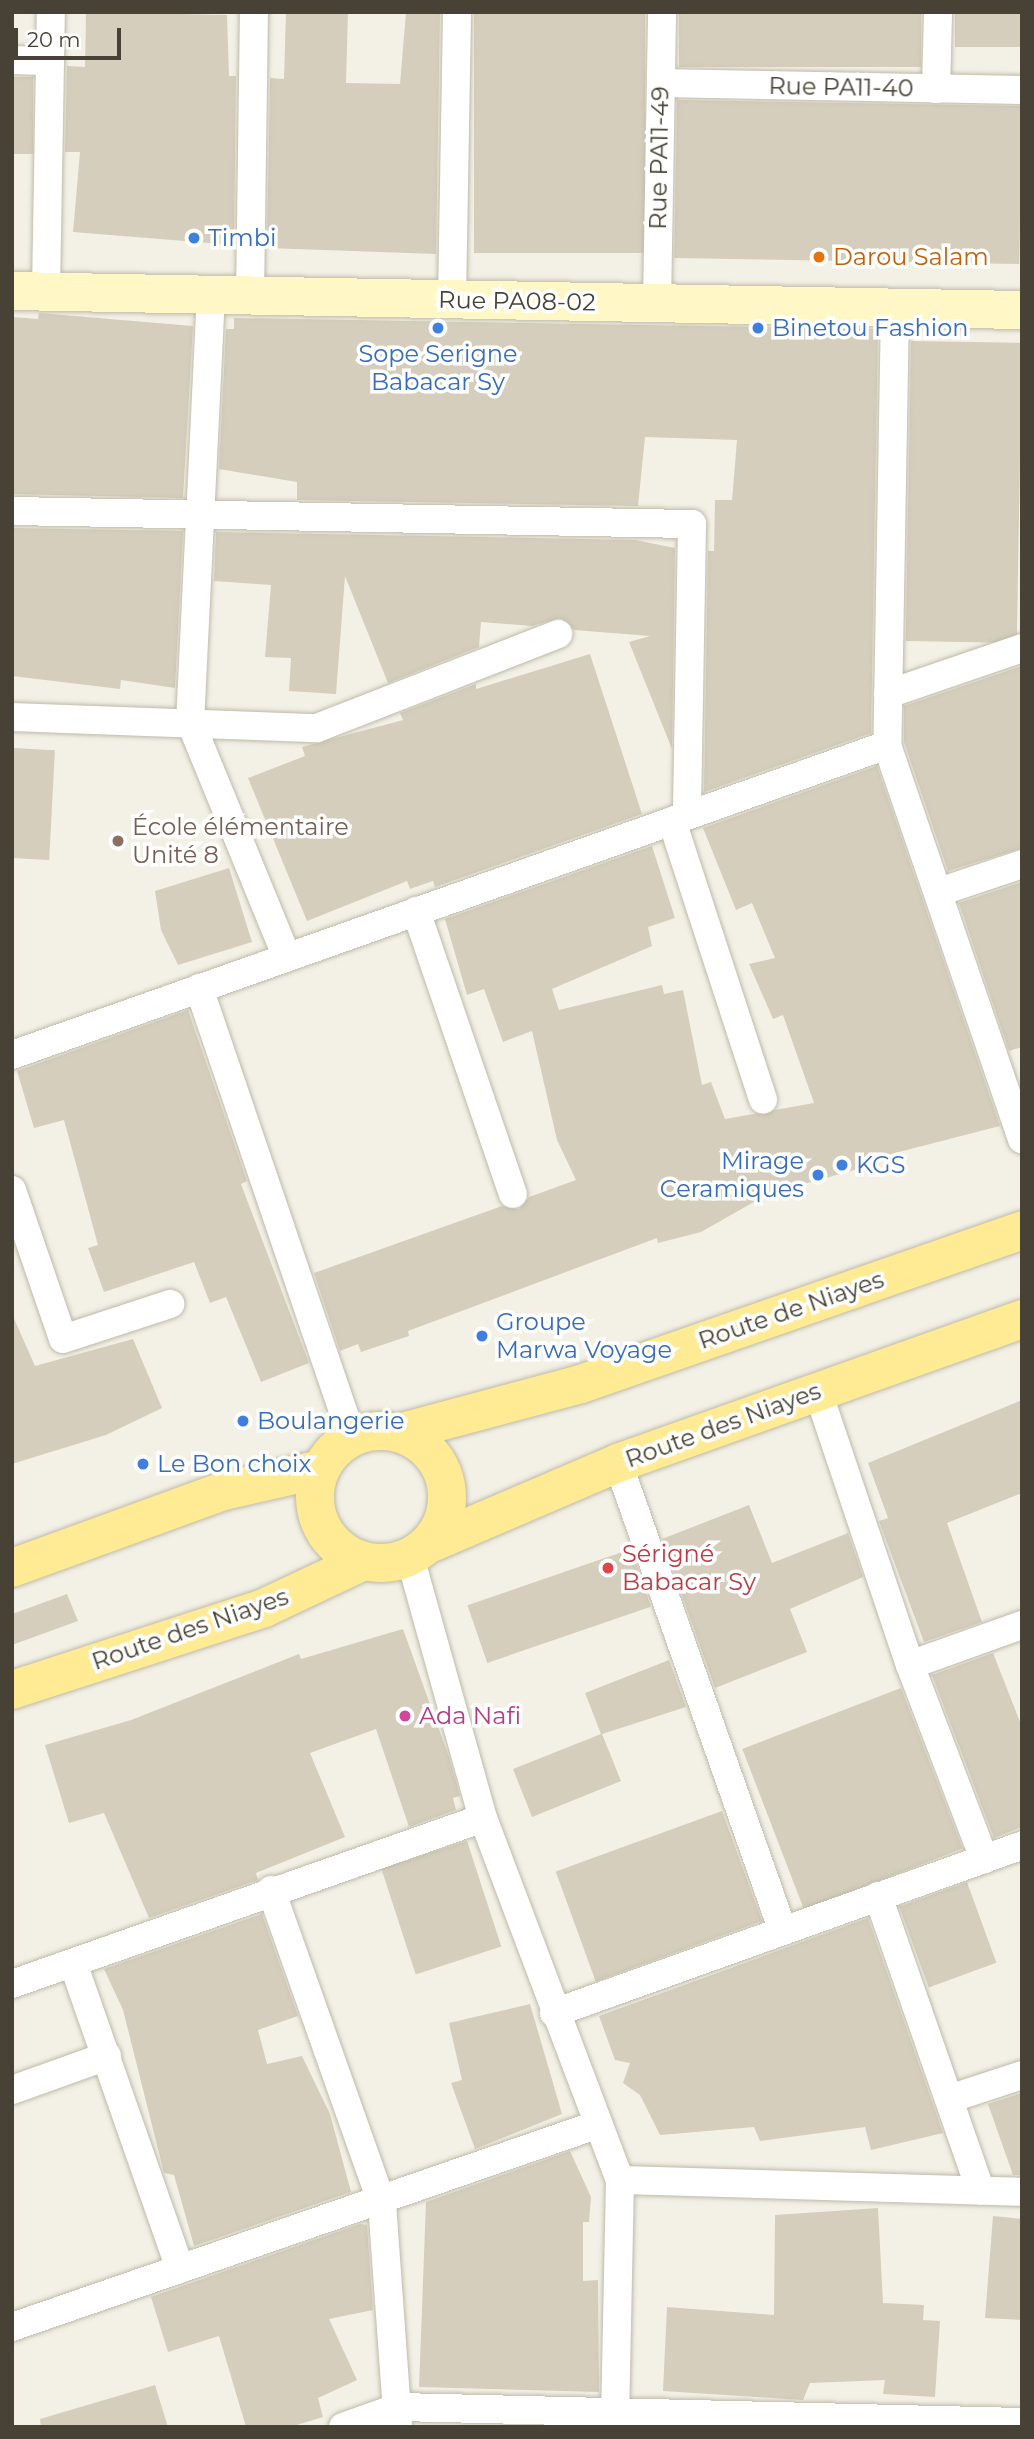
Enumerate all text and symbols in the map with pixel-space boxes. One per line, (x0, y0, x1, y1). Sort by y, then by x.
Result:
scale bar (18, 14, 124, 58)
text: 20 m (27, 27, 81, 52)
street label: Rue PA11-40 (768, 71, 914, 103)
street label: Rue PA11-49 (643, 86, 675, 230)
place label: Timbi (208, 224, 276, 252)
marker: Timbi (186, 230, 202, 246)
place label: Darou Salam (833, 243, 989, 271)
marker: Darou Salam (811, 249, 827, 265)
street label: Rue PA08-02 (438, 285, 596, 317)
place label: Binetou Fashion (772, 314, 969, 342)
marker: Sope Serigne Babacar Sy (430, 320, 446, 336)
marker: Binetou Fashion (750, 320, 766, 336)
place label: Sope Serigne Babacar Sy (358, 340, 518, 396)
place label: École élémentaire Unité 8 (132, 813, 349, 869)
marker: École élémentaire Unité 8 (110, 833, 126, 849)
place label: Mirage Ceramiques (660, 1147, 804, 1203)
place label: KGS (856, 1151, 905, 1179)
marker: KGS (834, 1157, 850, 1173)
marker: Mirage Ceramiques (810, 1167, 826, 1183)
street label: Route de Niayes (695, 1265, 887, 1355)
place label: Groupe Marwa Voyage (496, 1308, 672, 1364)
marker: Groupe Marwa Voyage (474, 1328, 490, 1344)
street label: Route des Niayes (621, 1376, 825, 1474)
place label: Boulangerie (257, 1407, 404, 1435)
marker: Boulangerie (235, 1413, 251, 1429)
place label: Le Bon choix (157, 1450, 311, 1478)
marker: Le Bon choix (135, 1456, 151, 1472)
place label: Sérigné Babacar Sy (622, 1540, 756, 1596)
marker: Sérigné Babacar Sy (600, 1560, 616, 1576)
street label: Route des Niayes (88, 1582, 292, 1676)
place label: Ada Nafi (419, 1702, 521, 1730)
marker: Ada Nafi (397, 1708, 413, 1724)

